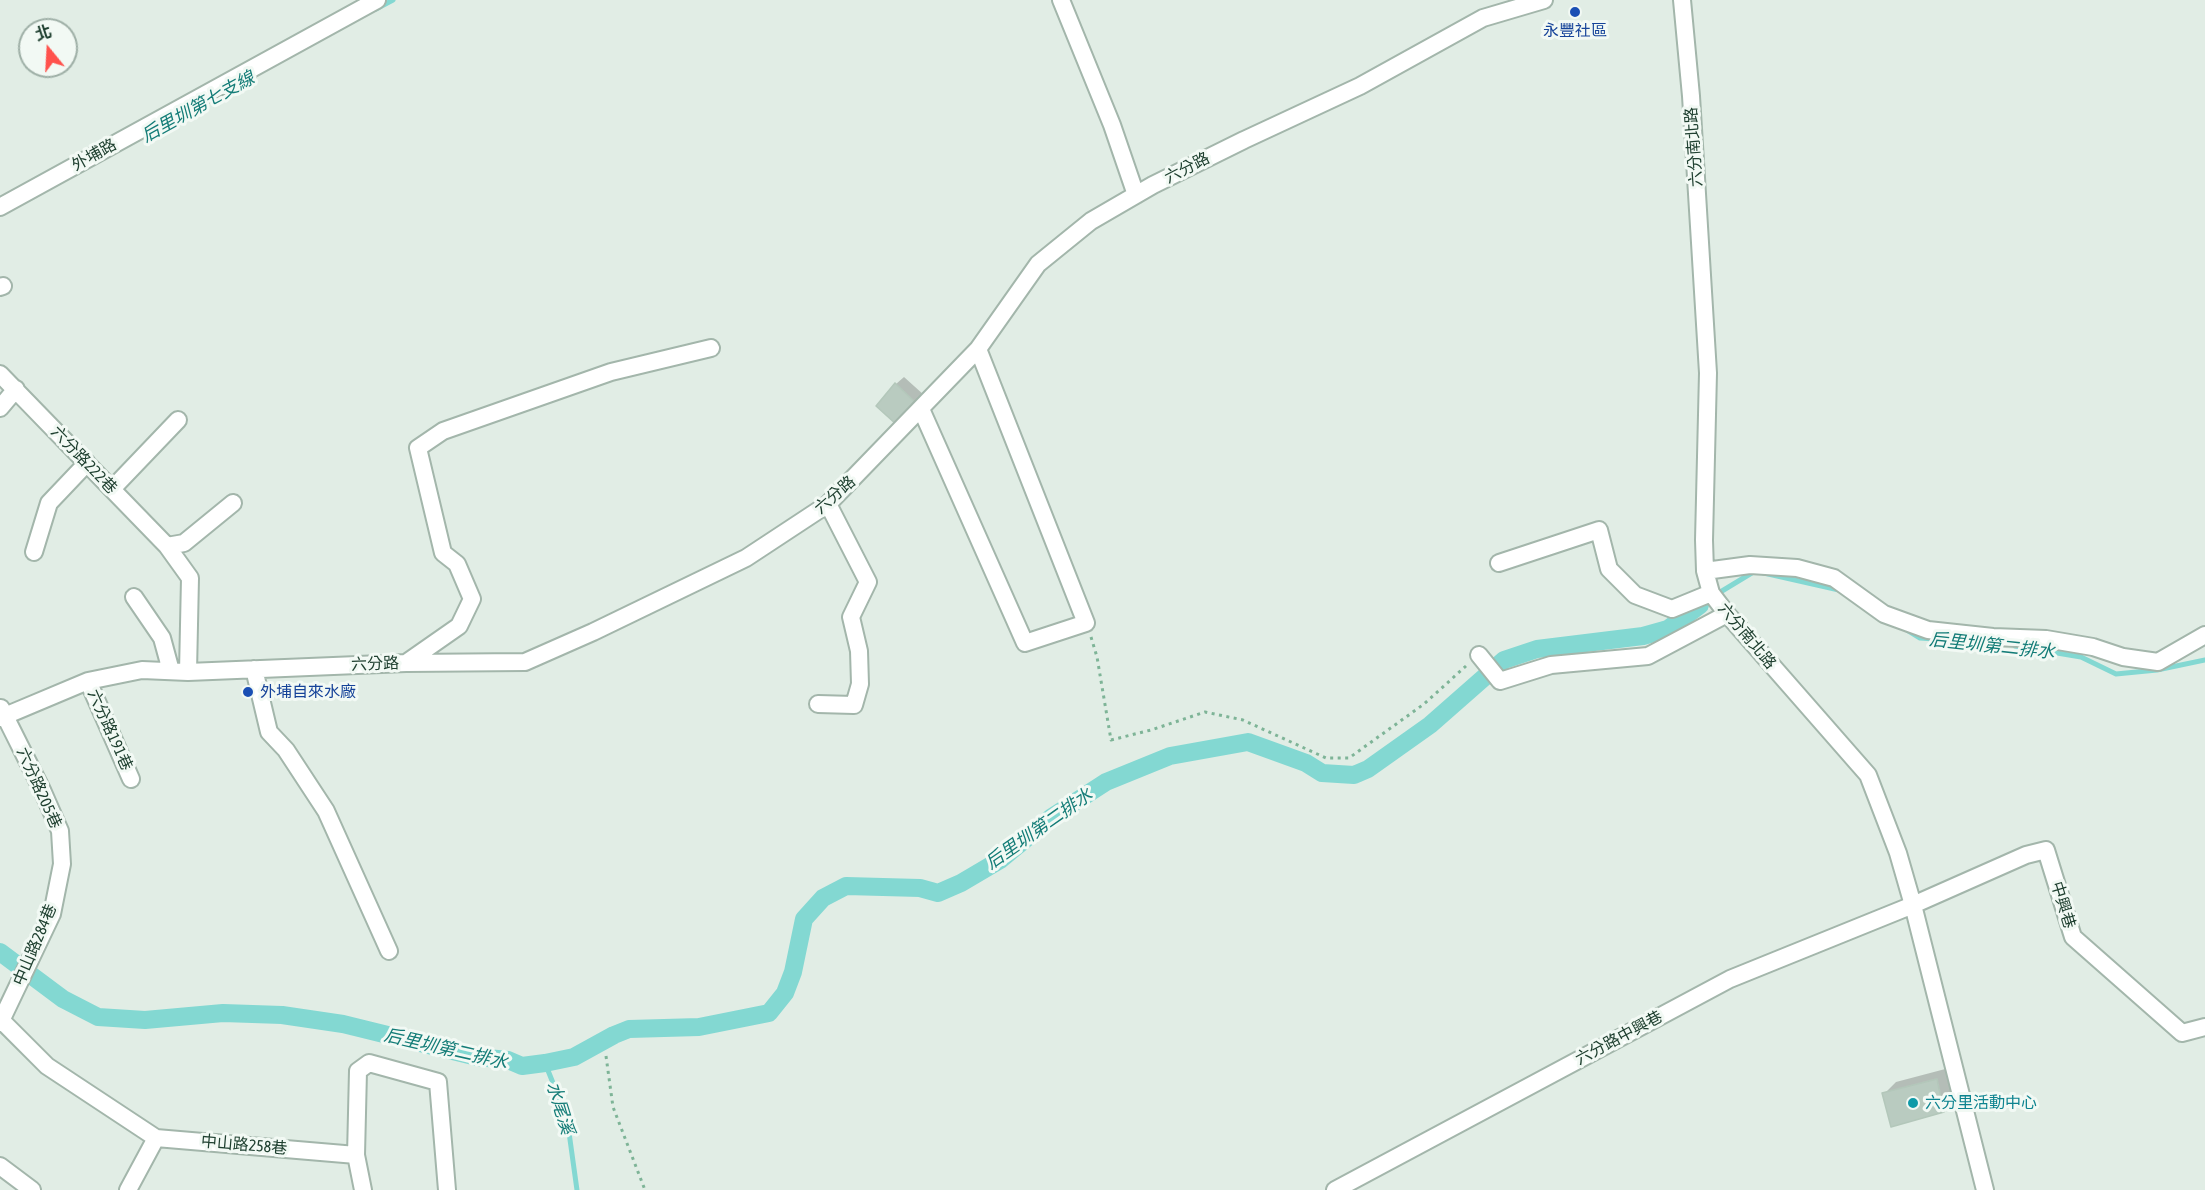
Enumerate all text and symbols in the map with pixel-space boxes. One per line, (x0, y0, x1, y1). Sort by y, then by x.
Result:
marker: 永豐社區 (1568, 5, 1582, 19)
north arrow (18, 18, 78, 78)
place label: 永豐社區 (1543, 21, 1607, 41)
text: 北 (33, 22, 53, 44)
water label: 后里圳第七支線 (138, 67, 258, 147)
street label: 六分南北路 (1682, 106, 1706, 188)
street label: 外埔路 (68, 135, 120, 175)
street label: 六分路 (1161, 149, 1213, 187)
street label: 六分路222巷 (47, 422, 121, 498)
street label: 六分路 (811, 472, 859, 518)
street label: 六分南北路 (1714, 599, 1780, 673)
water label: 后里圳第二排水 (1928, 629, 2056, 663)
street label: 六分路 (351, 654, 399, 674)
place label: 外埔自來水廠 (260, 682, 356, 702)
marker: 外埔自來水廠 (241, 685, 255, 699)
street label: 六分路191巷 (84, 687, 136, 773)
street label: 六分路205巷 (13, 745, 65, 831)
water label: 后里圳第二排水 (981, 784, 1097, 874)
street label: 中興巷 (2047, 879, 2079, 931)
street label: 中山路284巷 (9, 901, 61, 989)
street label: 六分路中興巷 (1572, 1007, 1666, 1069)
water label: 后里圳第二排水 (382, 1024, 510, 1074)
water label: 水尾溪 (542, 1079, 578, 1137)
place label: 六分里活動中心 (1925, 1093, 2037, 1113)
marker: 六分里活動中心 (1906, 1096, 1920, 1110)
street label: 中山路258巷 (200, 1132, 288, 1158)

